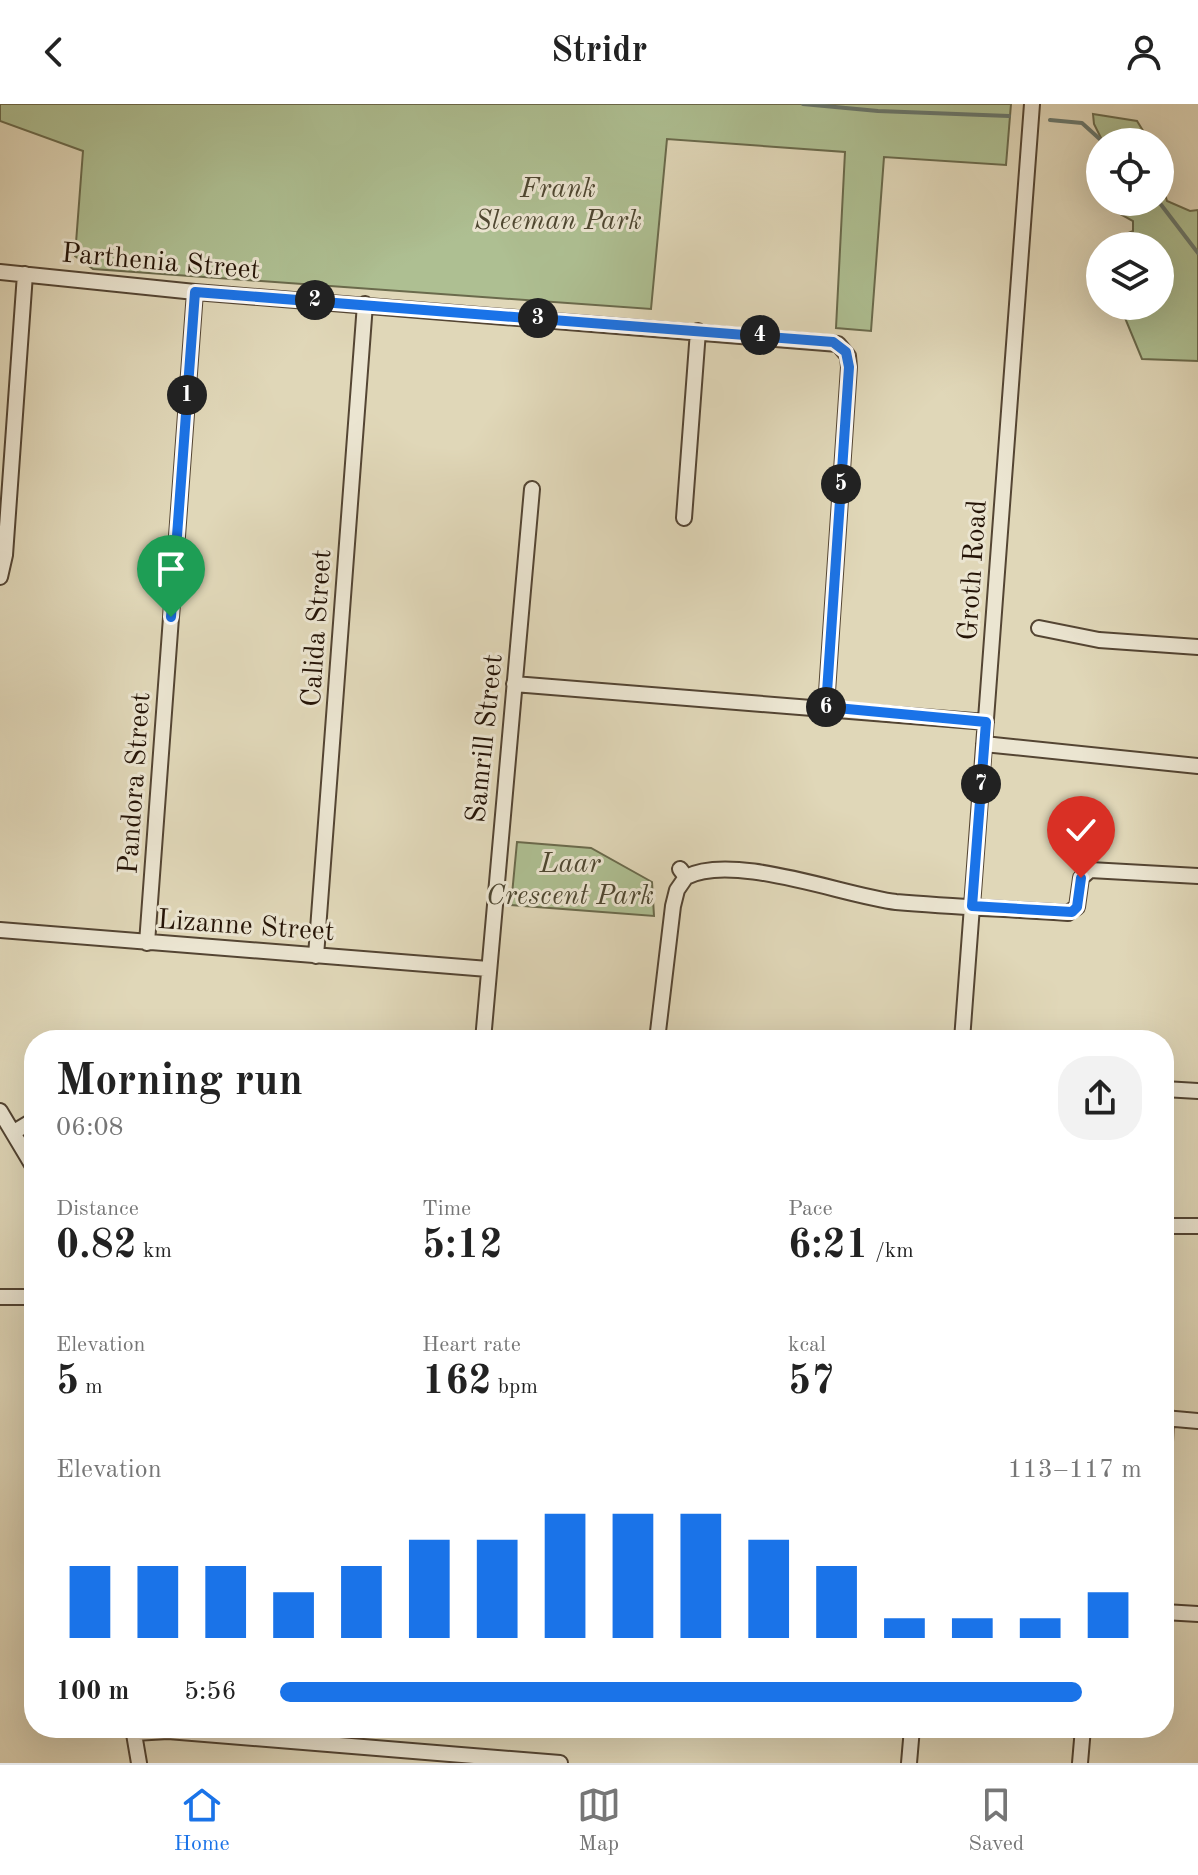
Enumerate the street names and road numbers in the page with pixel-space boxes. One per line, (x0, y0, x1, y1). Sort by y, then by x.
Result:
street label: Parthenia Street (60, 240, 261, 286)
street label: Groth Road (955, 499, 993, 641)
street label: Calida Street (299, 548, 337, 708)
street label: Samrill Street (463, 653, 509, 824)
street label: Pandora Street (116, 691, 156, 875)
street label: Lizanne Street (156, 907, 335, 947)

